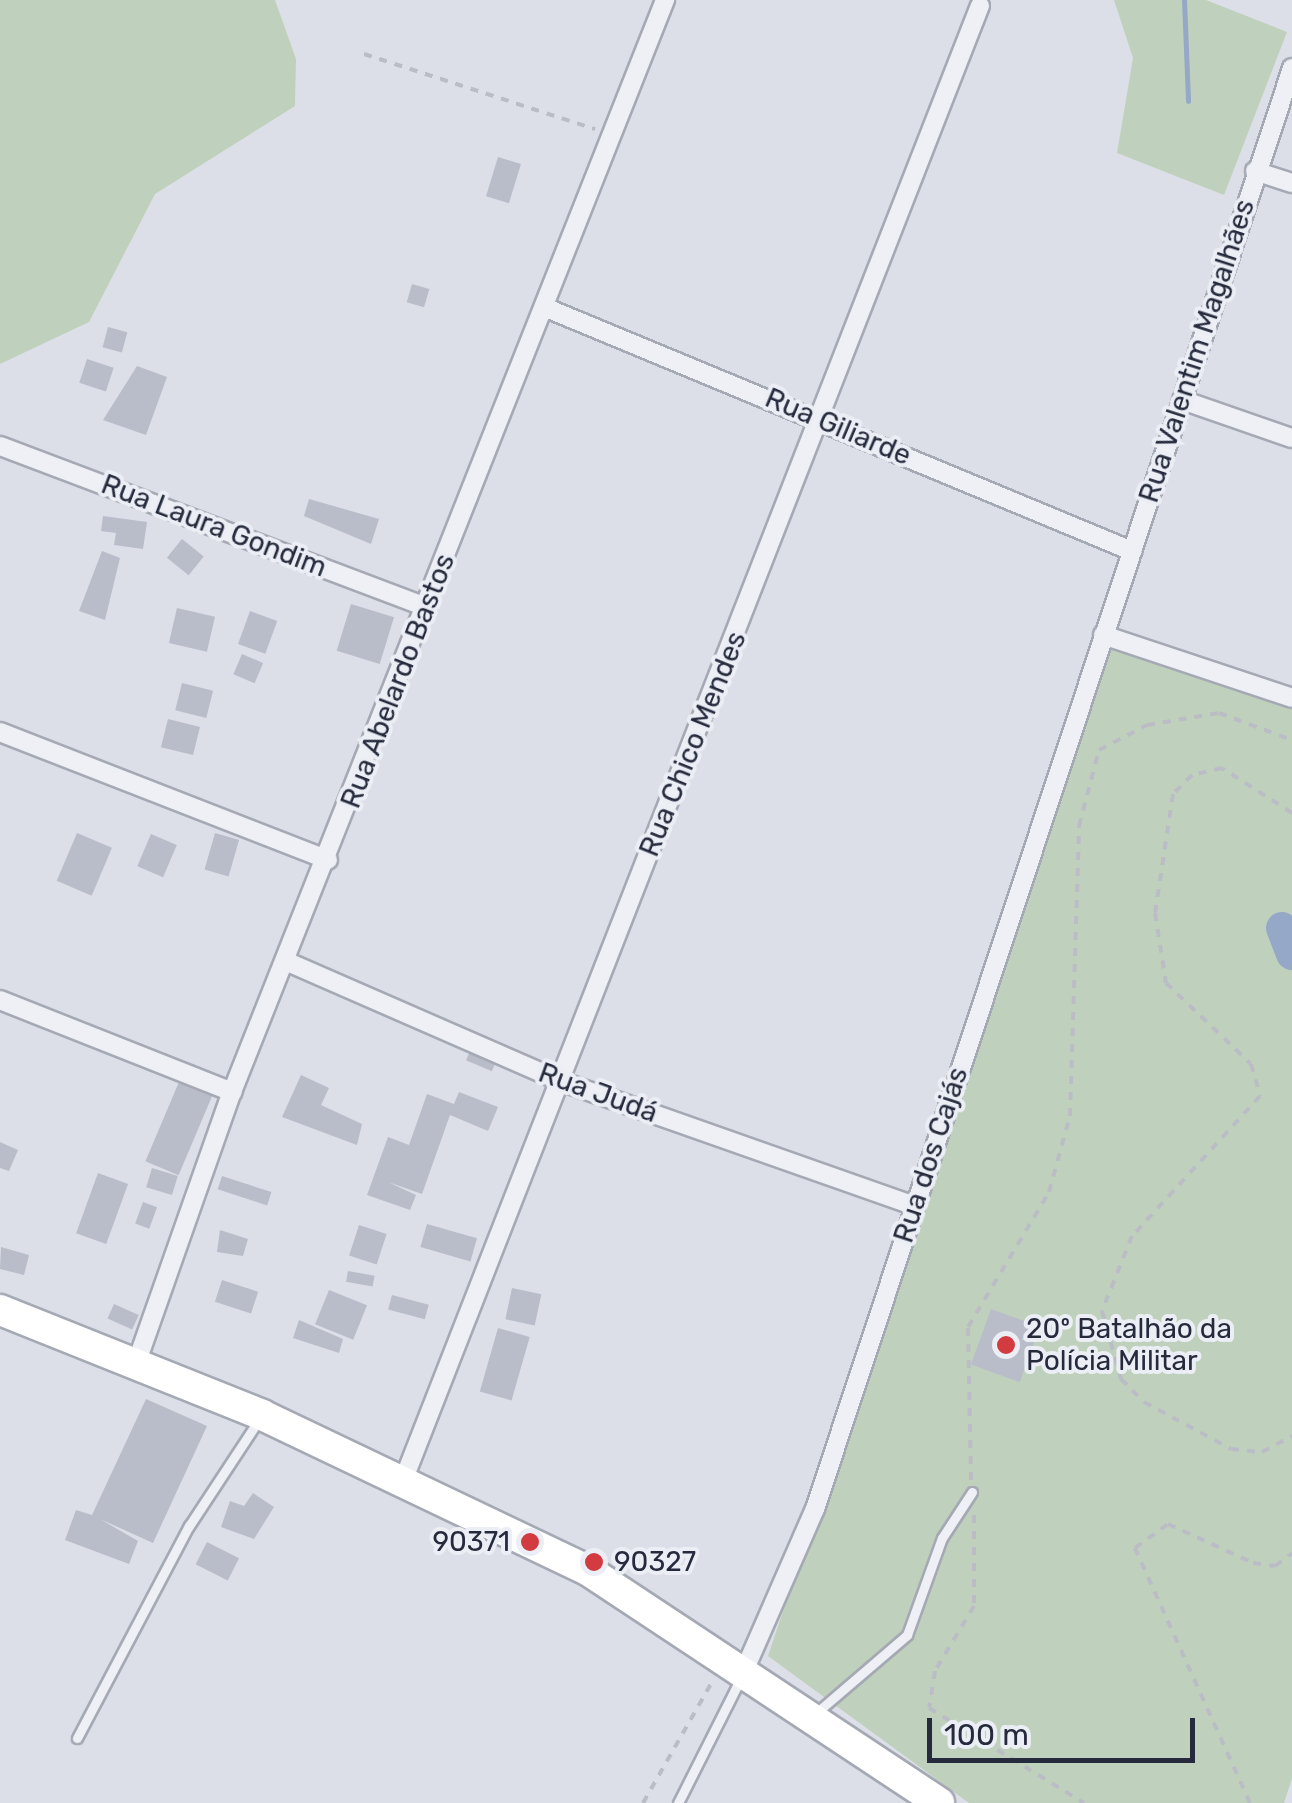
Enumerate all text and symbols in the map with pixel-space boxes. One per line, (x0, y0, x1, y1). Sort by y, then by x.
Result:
street label: Rua Valentim Magalhães (1132, 195, 1262, 507)
street label: Rua Giliarde (760, 381, 916, 473)
street label: Rua Laura Gondim (97, 468, 331, 584)
street label: Rua Abelardo Bastos (334, 549, 462, 813)
street label: Rua Chico Mendes (632, 627, 754, 861)
street label: Rua Judá (534, 1056, 662, 1130)
street label: Rua dos Cajás (887, 1063, 975, 1247)
place label: 20º Batalhão da Polícia Militar (1026, 1312, 1232, 1378)
marker: 20º Batalhão da Polícia Militar (995, 1334, 1017, 1356)
place label: 90371 (432, 1525, 510, 1559)
marker: 90371 (519, 1531, 541, 1553)
place label: 90327 (614, 1545, 696, 1579)
marker: 90327 (583, 1551, 605, 1573)
scale bar (932, 1698, 1200, 1760)
text: 100 m (944, 1717, 1029, 1753)

